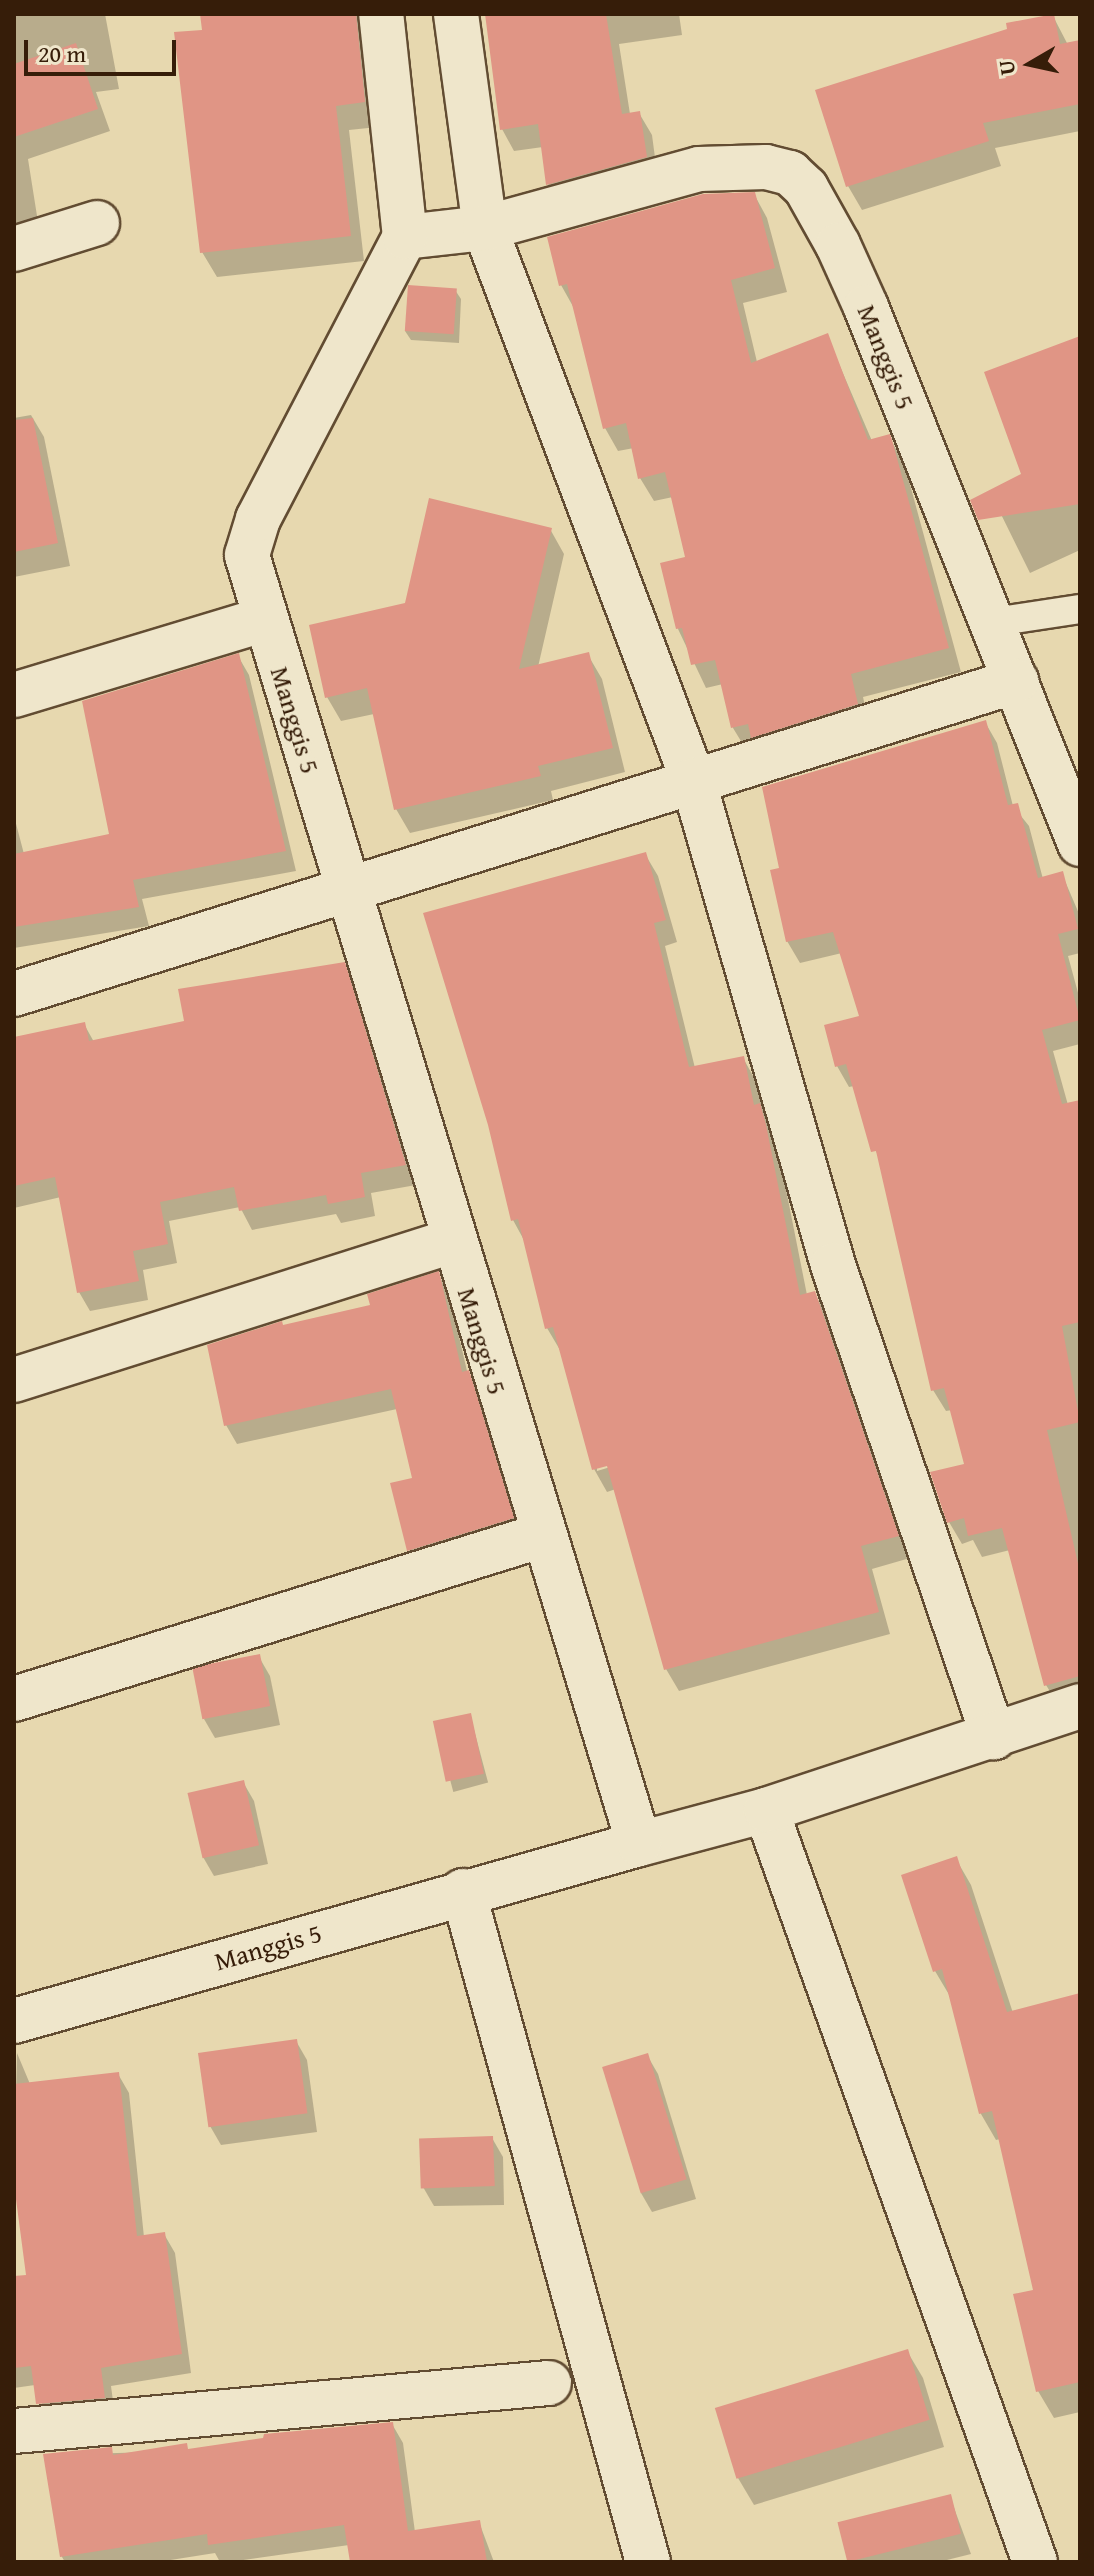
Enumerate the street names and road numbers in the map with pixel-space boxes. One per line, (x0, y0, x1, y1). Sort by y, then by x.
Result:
street label: Manggis 5 (851, 300, 921, 414)
street label: Manggis 5 (264, 663, 326, 777)
street label: Manggis 5 (451, 1284, 513, 1398)
street label: Manggis 5 (211, 1917, 325, 1977)

